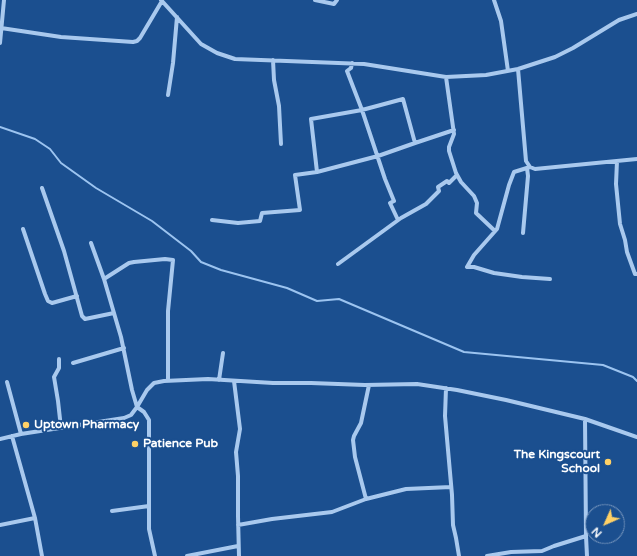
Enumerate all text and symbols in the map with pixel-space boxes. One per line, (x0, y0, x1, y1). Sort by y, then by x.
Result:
place label: Uptown Pharmacy (34, 418, 139, 432)
marker: Uptown Pharmacy (21, 420, 31, 430)
place label: Patience Pub (143, 437, 218, 451)
marker: Patience Pub (130, 439, 140, 449)
place label: The Kingscourt School (514, 448, 600, 476)
marker: The Kingscourt School (603, 457, 613, 467)
north arrow (585, 504, 625, 544)
text: N (589, 524, 605, 540)

